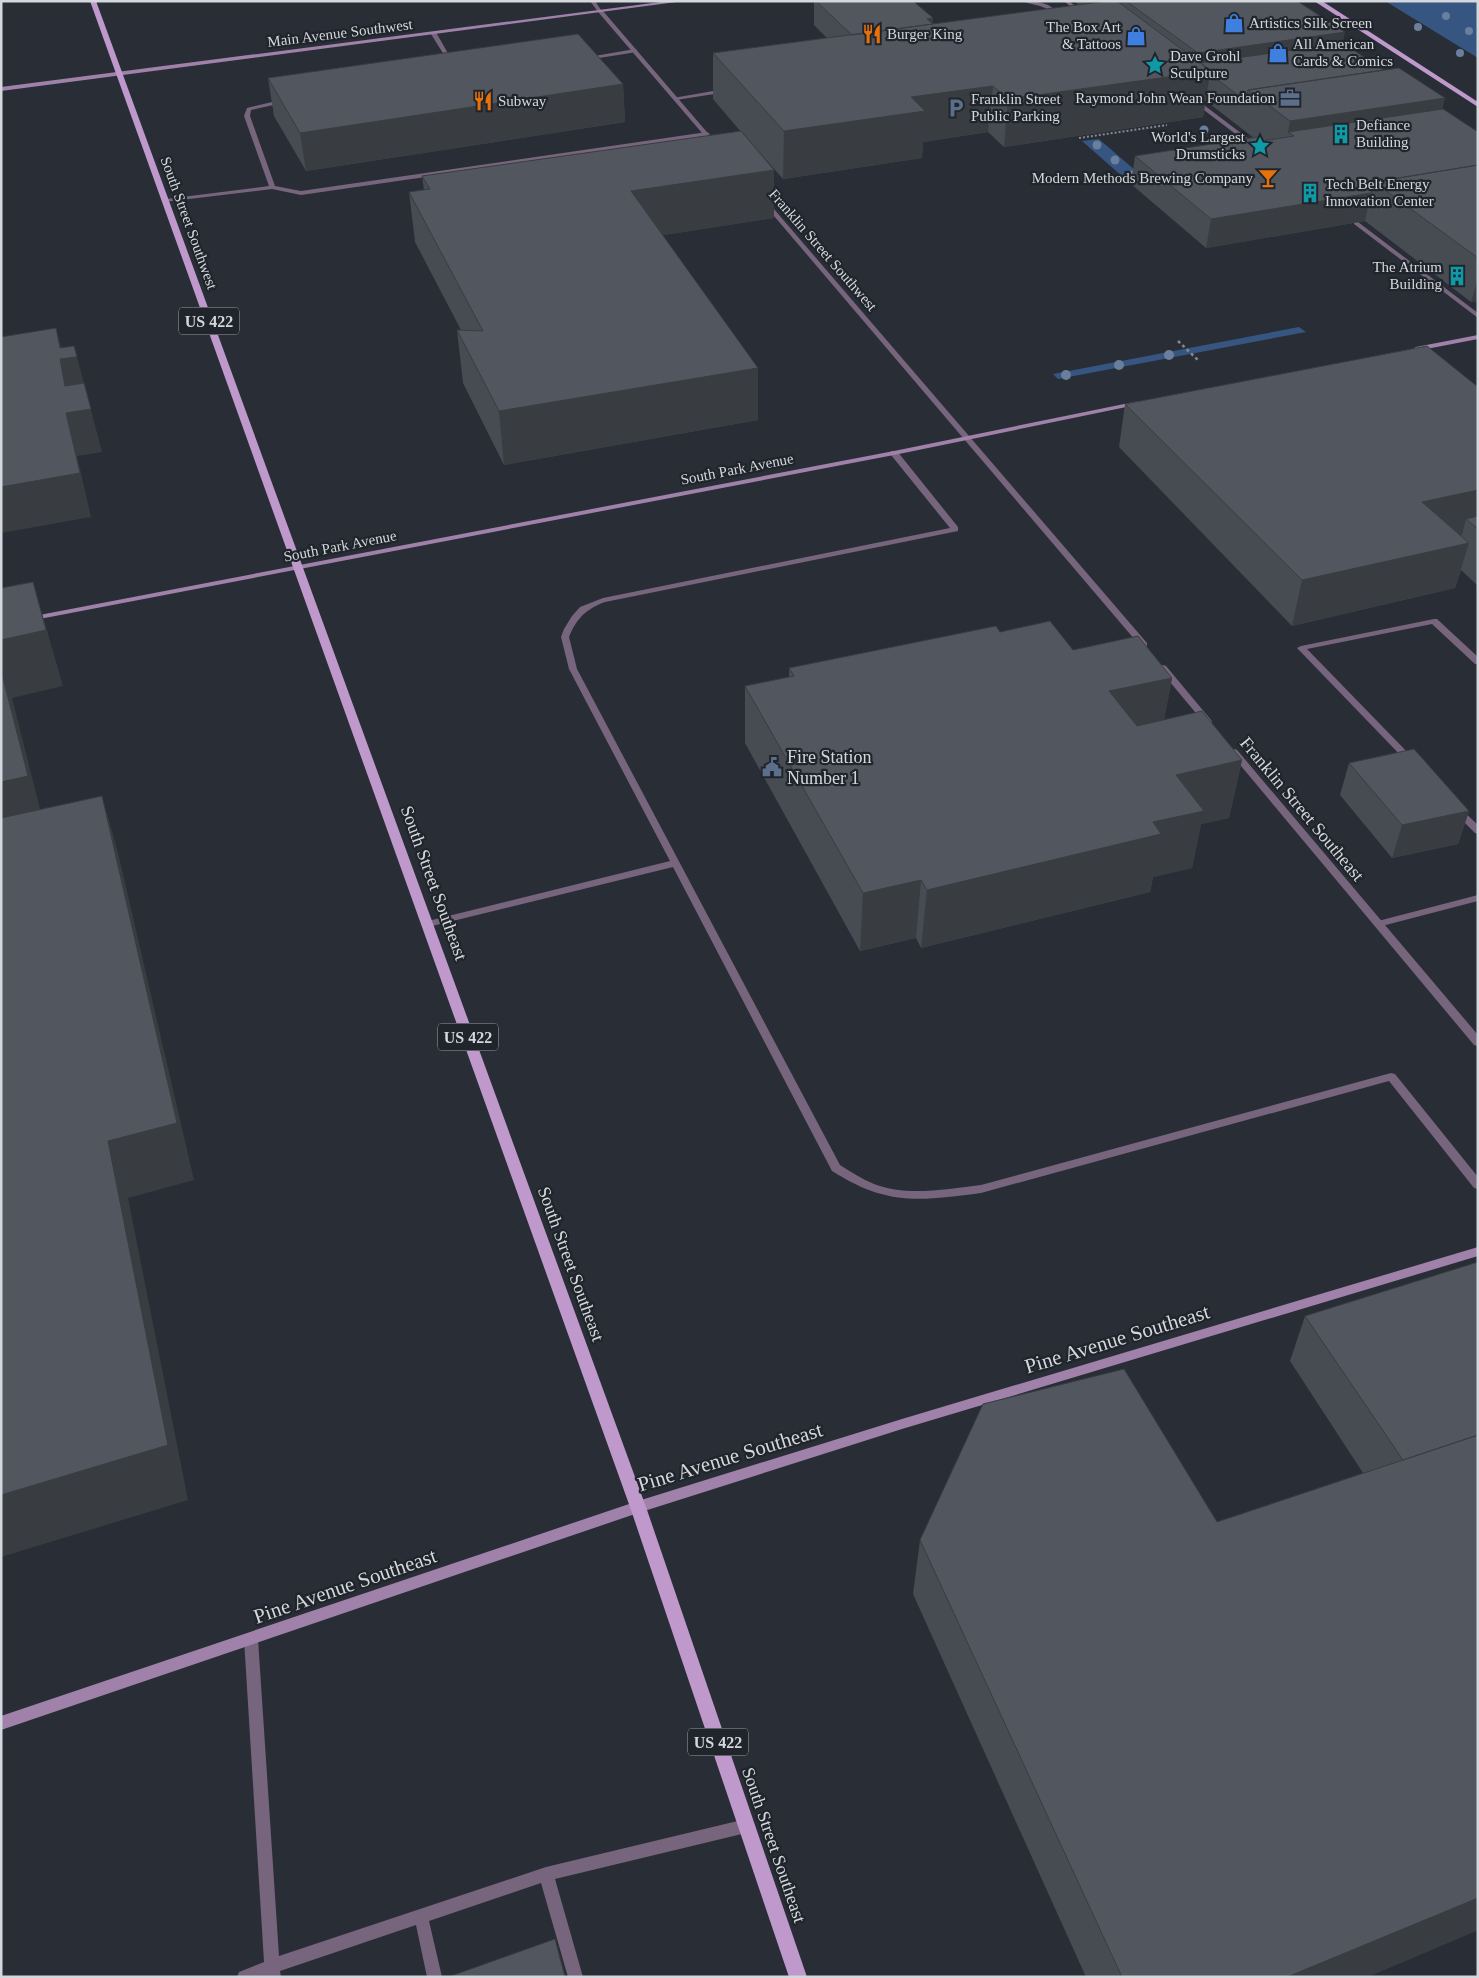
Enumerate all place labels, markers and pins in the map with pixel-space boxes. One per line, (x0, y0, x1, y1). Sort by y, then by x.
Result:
shop icon: Artistics Silk Screen (1223, 12, 1245, 34)
place label: Artistics Silk Screen (1249, 15, 1373, 31)
place label: The Box Art & Tattoos (1046, 19, 1122, 52)
restaurant icon: Burger King (861, 23, 883, 45)
shop icon: The Box Art & Tattoos (1125, 25, 1147, 47)
place label: Burger King (887, 26, 963, 42)
place label: All American Cards & Comics (1293, 36, 1393, 69)
shop icon: All American Cards & Comics (1267, 42, 1289, 64)
place label: Dave Grohl Sculpture (1170, 48, 1240, 81)
place icon: Dave Grohl Sculpture (1144, 54, 1166, 76)
office icon: Raymond John Wean Foundation (1279, 87, 1301, 109)
restaurant icon: Subway (472, 90, 494, 112)
place label: Raymond John Wean Foundation (1075, 90, 1275, 106)
place label: Franklin Street Public Parking (971, 91, 1061, 124)
place label: Subway (498, 93, 547, 109)
parking icon: Franklin Street Public Parking (945, 97, 967, 119)
place label: Defiance Building (1356, 117, 1410, 150)
building icon: Defiance Building (1330, 123, 1352, 145)
place label: World's Largest Drumsticks (1151, 129, 1246, 162)
place icon: World's Largest Drumsticks (1249, 135, 1271, 157)
bar icon: Modern Methods Brewing Company (1257, 167, 1279, 189)
place label: Modern Methods Brewing Company (1032, 170, 1253, 186)
place label: Tech Belt Energy Innovation Center (1325, 176, 1434, 209)
building icon: Tech Belt Energy Innovation Center (1299, 182, 1321, 204)
place label: The Atrium Building (1372, 259, 1442, 292)
building icon: The Atrium Building (1446, 265, 1468, 287)
place label: Fire Station Number 1 (787, 747, 872, 788)
public building icon: Fire Station Number 1 (761, 756, 783, 778)

